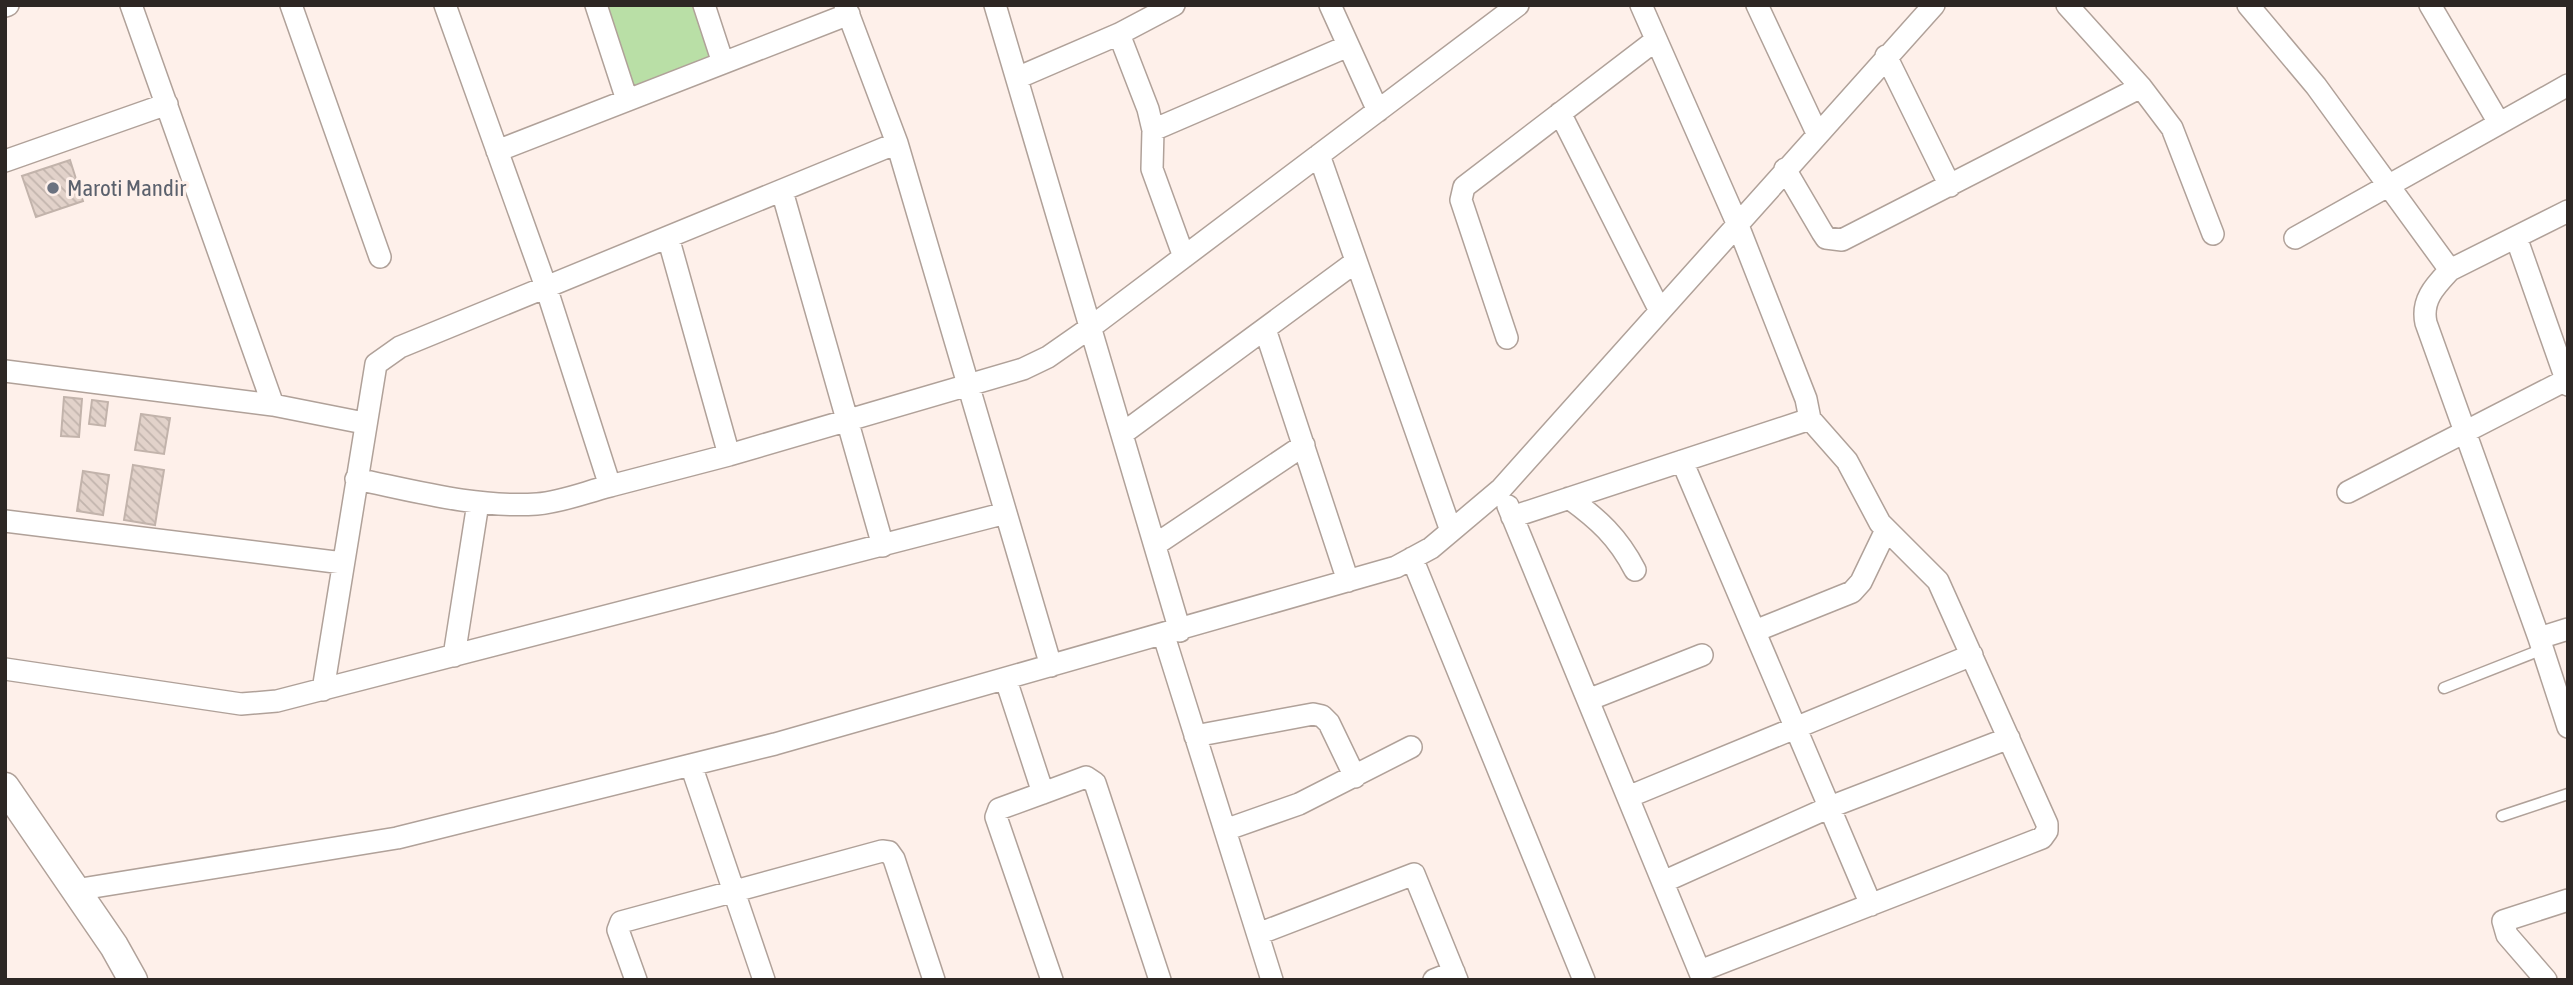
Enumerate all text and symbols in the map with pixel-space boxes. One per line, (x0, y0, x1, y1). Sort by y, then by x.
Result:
place label: Maroti Mandir (67, 175, 187, 201)
marker: Maroti Mandir (45, 180, 61, 196)

